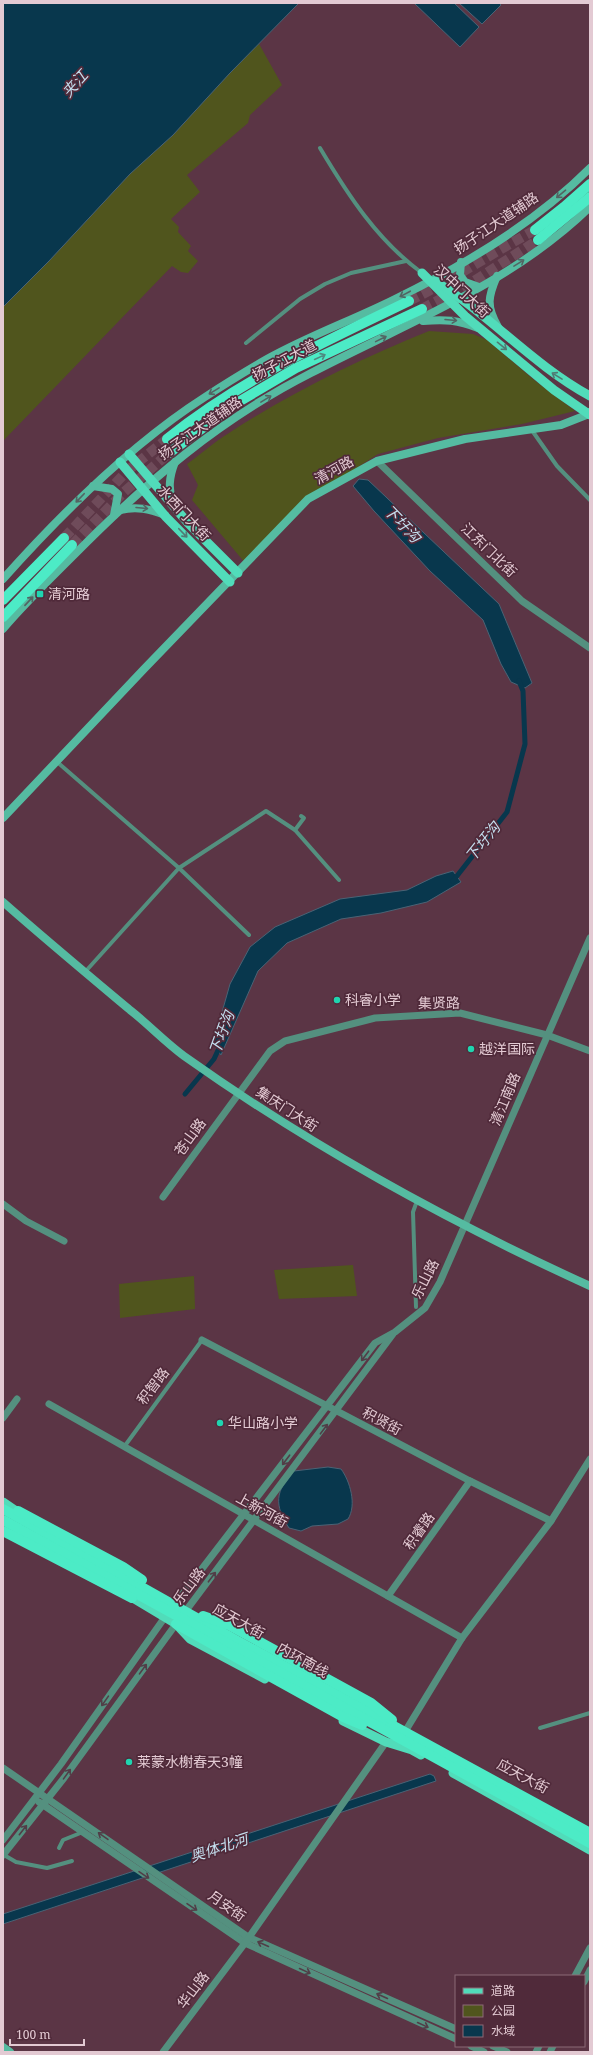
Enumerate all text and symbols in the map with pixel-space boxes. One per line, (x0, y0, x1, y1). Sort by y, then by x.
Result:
water label: 夹江 (57, 64, 93, 101)
street label: 扬子江大道辅路 (450, 187, 542, 258)
one-way arrow (556, 189, 566, 198)
one-way arrow (513, 258, 525, 266)
street label: 汉中门大街 (430, 260, 494, 321)
one-way arrow (399, 290, 411, 298)
one-way arrow (444, 317, 457, 324)
street label: 扬子江大道 (248, 335, 319, 384)
one-way arrow (375, 335, 387, 342)
one-way arrow (497, 341, 507, 350)
one-way arrow (313, 353, 325, 360)
one-way arrow (552, 372, 563, 380)
one-way arrow (208, 387, 220, 395)
street label: 扬子江大道辅路 (154, 392, 245, 463)
one-way arrow (260, 395, 272, 403)
street label: 清河路 (311, 451, 357, 488)
street label: 水西门大街 (154, 481, 215, 545)
one-way arrow (75, 493, 85, 503)
water label: 下圩沟 (380, 500, 427, 548)
one-way arrow (135, 505, 148, 512)
street label: 江东门北街 (458, 518, 521, 581)
one-way arrow (178, 528, 187, 538)
place label: 清河路 (48, 584, 90, 603)
marker: 清河路 (35, 589, 45, 599)
one-way arrow (25, 595, 34, 606)
water label: 下圩沟 (460, 816, 505, 865)
place label: 科睿小学 (345, 990, 401, 1009)
street label: 集贤路 (418, 993, 460, 1012)
marker: 科睿小学 (332, 995, 342, 1005)
water label: 下圩沟 (204, 1006, 239, 1057)
place label: 越洋国际 (479, 1039, 535, 1058)
marker: 越洋国际 (466, 1044, 476, 1054)
street label: 清江南路 (485, 1069, 524, 1128)
street label: 集庆门大街 (253, 1082, 322, 1136)
street label: 苍山路 (170, 1114, 210, 1159)
street label: 乐山路 (407, 1256, 443, 1302)
one-way arrow (361, 1351, 369, 1362)
street label: 积智路 (132, 1363, 173, 1408)
street label: 积贤街 (359, 1402, 405, 1439)
place label: 华山路小学 (228, 1413, 298, 1432)
marker: 华山路小学 (215, 1418, 225, 1428)
one-way arrow (320, 1423, 328, 1434)
one-way arrow (282, 1454, 291, 1465)
street label: 上新河街 (233, 1488, 291, 1531)
street label: 积睿路 (399, 1508, 438, 1553)
street label: 乐山路 (168, 1563, 209, 1608)
one-way arrow (208, 1572, 216, 1583)
street label: 应天大街 (210, 1599, 268, 1642)
street label: 内环南线 (274, 1638, 332, 1681)
one-way arrow (139, 1664, 148, 1675)
one-way arrow (101, 1696, 109, 1707)
place label: 莱蒙水榭春天3幢 (137, 1752, 243, 1771)
street label: 应天大街 (494, 1754, 552, 1797)
marker: 莱蒙水榭春天3幢 (124, 1757, 134, 1767)
one-way arrow (63, 1769, 71, 1780)
one-way arrow (19, 1824, 27, 1835)
water label: 奥体北河 (187, 1827, 253, 1866)
one-way arrow (97, 1832, 108, 1840)
one-way arrow (139, 1871, 150, 1879)
street label: 月安街 (205, 1886, 250, 1925)
one-way arrow (186, 1903, 197, 1911)
one-way arrow (258, 1939, 270, 1947)
street label: 华山路 (172, 1967, 213, 2012)
one-way arrow (299, 1967, 311, 1975)
legend (455, 1975, 585, 2047)
text: 道路 (491, 1982, 515, 1999)
one-way arrow (376, 1992, 388, 2000)
text: 公园 (491, 2002, 515, 2019)
scale bar (10, 2021, 84, 2047)
one-way arrow (417, 2021, 429, 2029)
text: 水域 (491, 2022, 515, 2039)
text: 100 m (16, 2026, 51, 2043)

